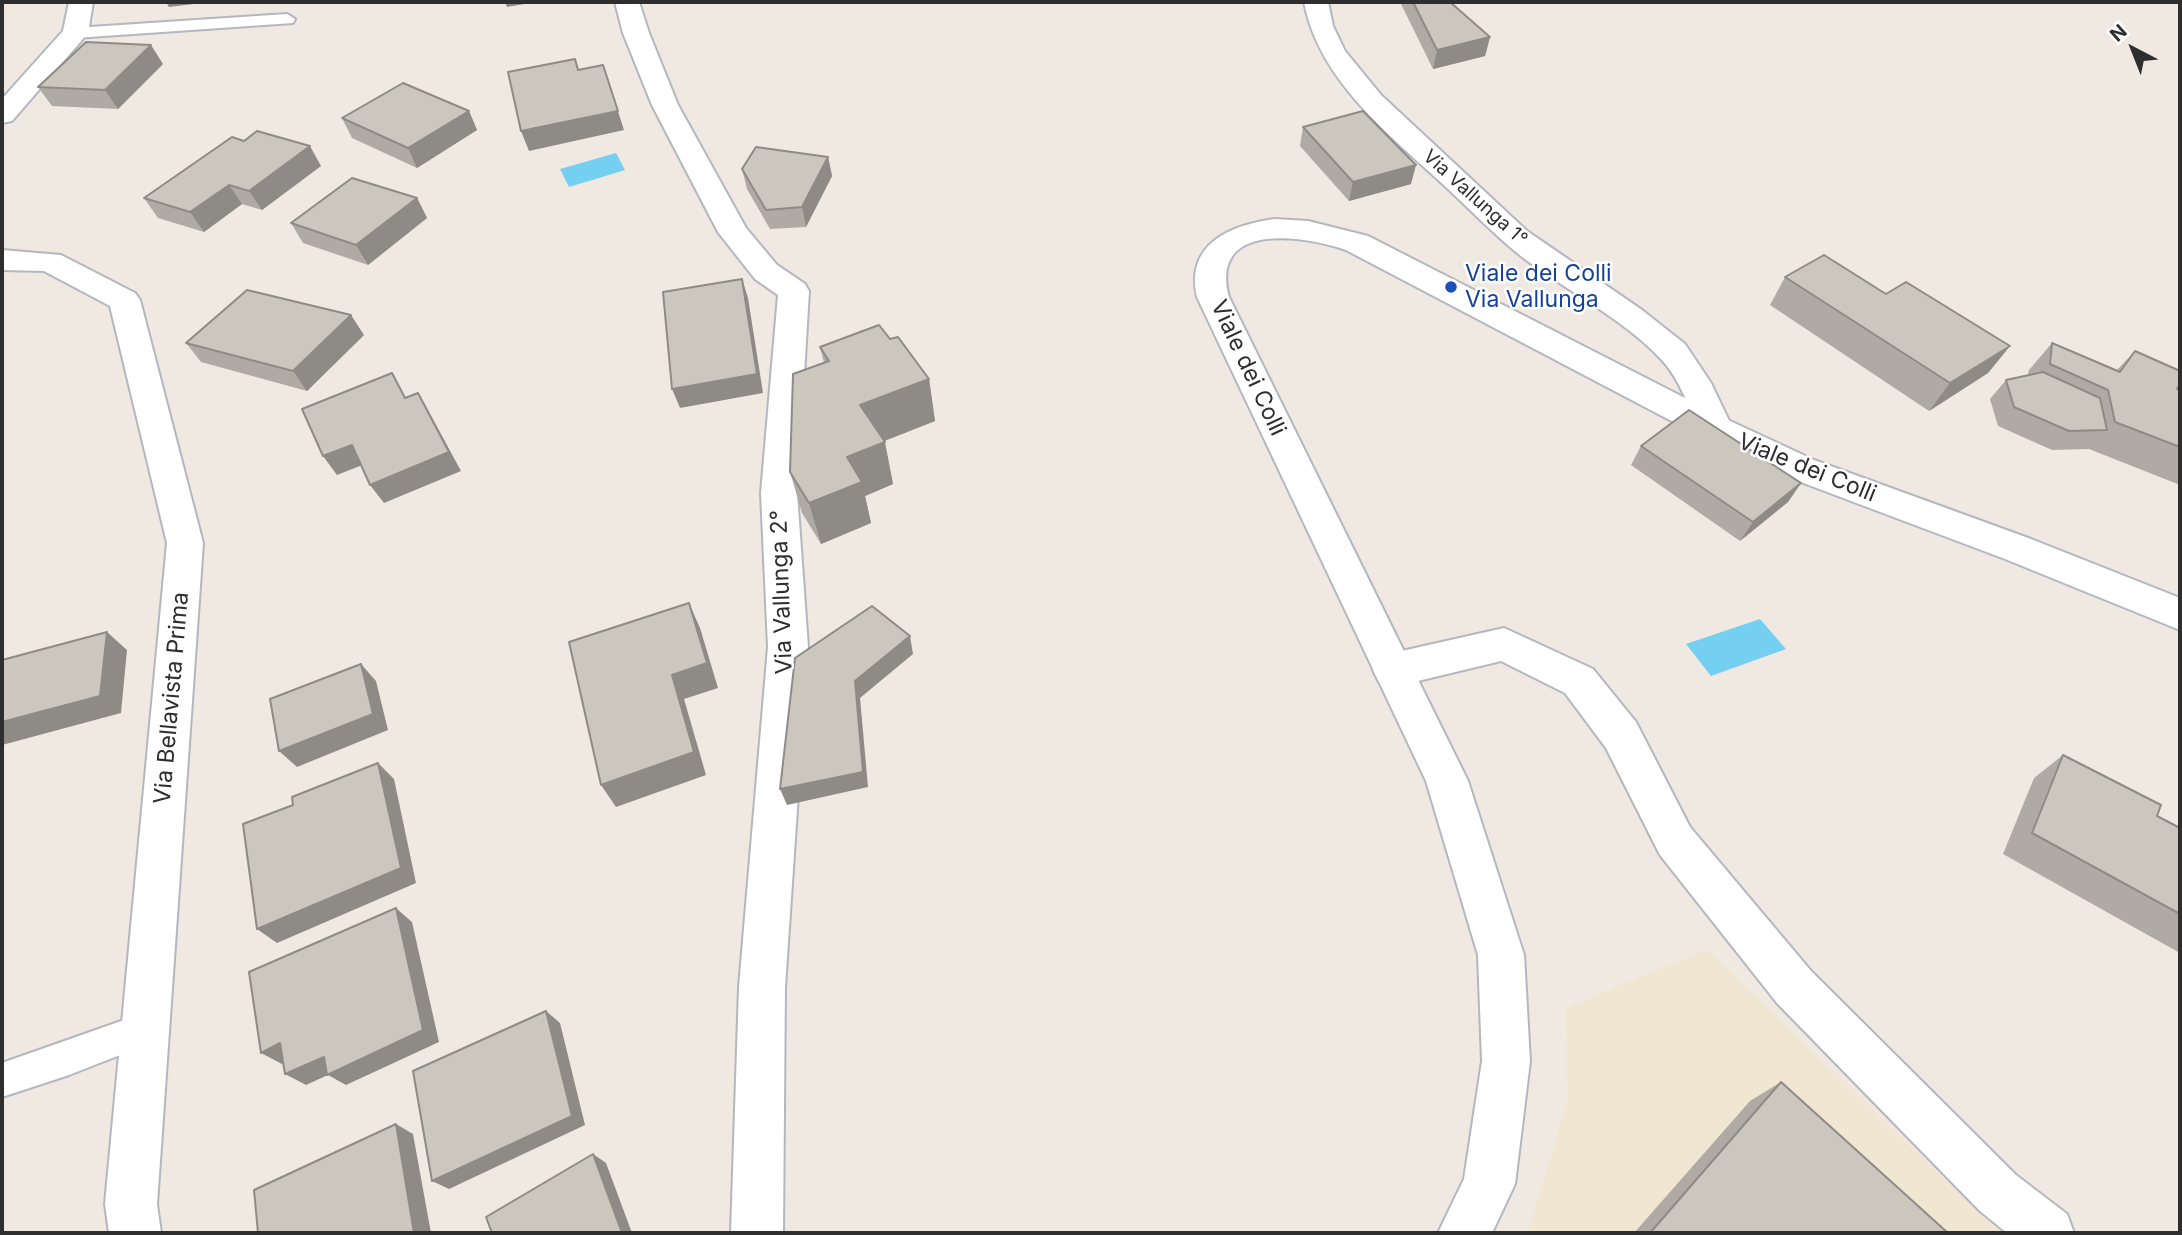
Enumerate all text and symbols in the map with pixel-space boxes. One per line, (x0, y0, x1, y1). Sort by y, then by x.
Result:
north arrow (2098, 14, 2168, 84)
text: N (2106, 20, 2132, 46)
street label: Via Vallunga 1° (1418, 145, 1532, 251)
place label: Viale dei Colli Via Vallunga (1465, 260, 1612, 314)
marker: Viale dei Colli Via Vallunga (1443, 279, 1459, 295)
street label: Viale dei Colli (1205, 296, 1291, 440)
street label: Viale dei Colli (1734, 428, 1880, 508)
street label: Via Vallunga 2° (765, 509, 799, 675)
street label: Via Bellavista Prima (149, 591, 195, 805)

